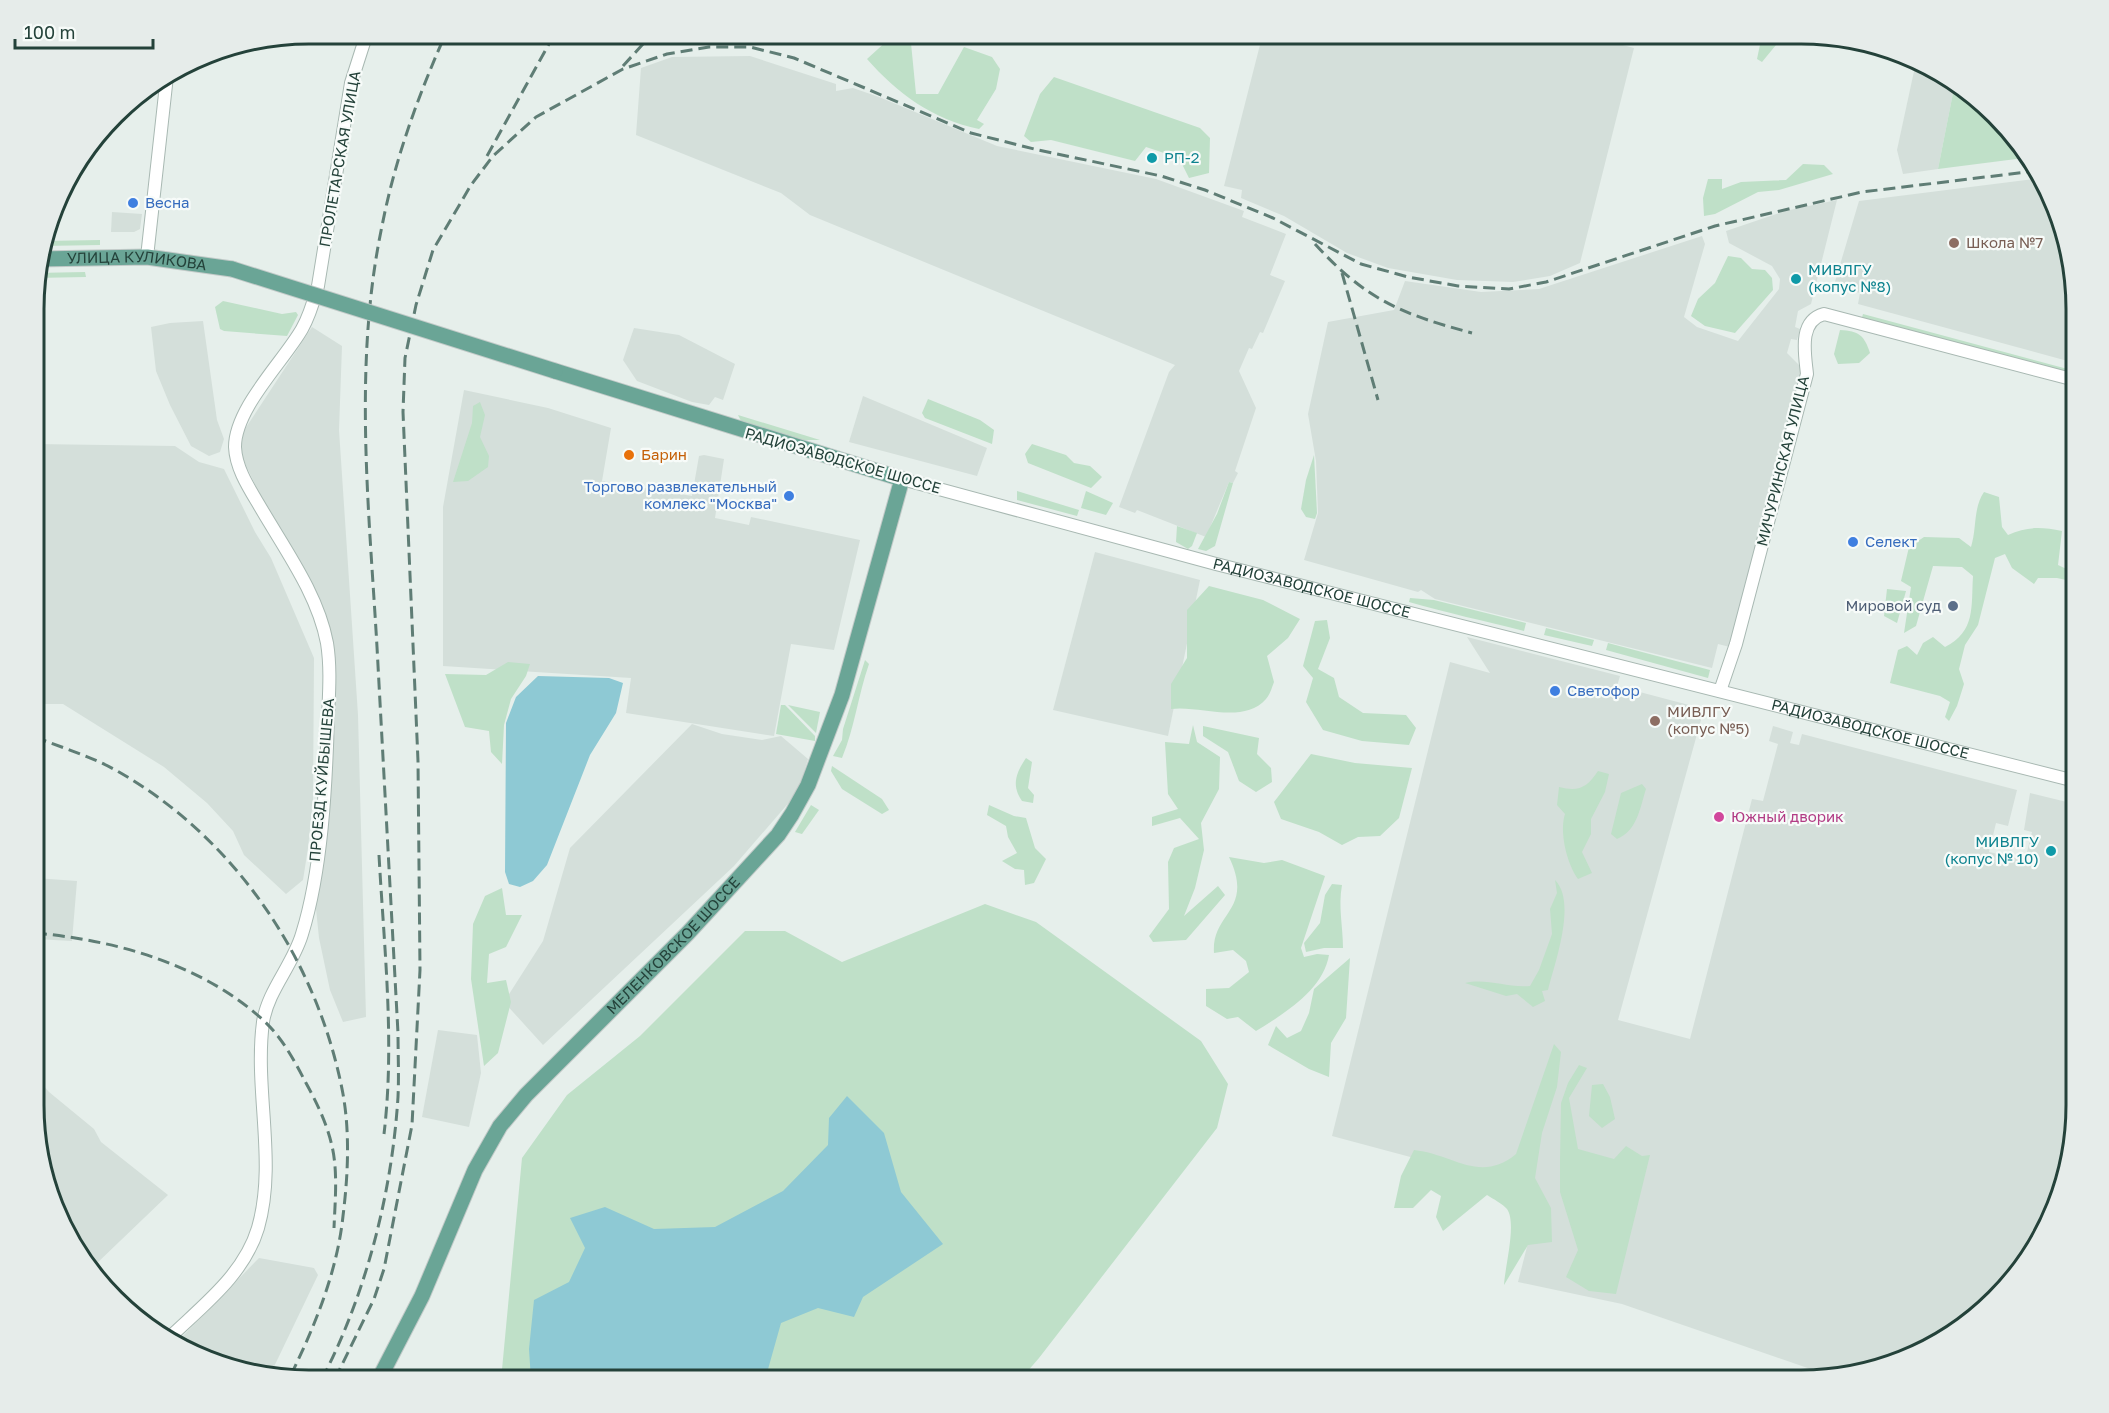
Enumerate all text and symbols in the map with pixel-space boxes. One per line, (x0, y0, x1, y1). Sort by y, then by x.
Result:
scale bar (15, 12, 153, 50)
text: 100 m (24, 21, 75, 43)
street label: ПРОЛЕТАРСКАЯ УЛИЦА (315, 69, 363, 248)
place label: РП-2 (1164, 148, 1199, 166)
marker: РП-2 (1145, 151, 1159, 165)
place label: Весна (145, 193, 190, 211)
marker: Весна (126, 196, 140, 210)
place label: Школа №7 (1966, 233, 2043, 251)
marker: Школа №7 (1947, 236, 1961, 250)
street label: УЛИЦА КУЛИКОВА (67, 247, 208, 273)
place label: МИВЛГУ (копус №8) (1808, 260, 1891, 295)
marker: МИВЛГУ (копус №8) (1789, 272, 1803, 286)
street label: МИЧУРИНСКАЯ УЛИЦА (1752, 374, 1812, 548)
street label: РАДИОЗАВОДСКОЕ ШОССЕ (743, 423, 943, 497)
place label: Барин (641, 445, 687, 463)
marker: Барин (622, 448, 636, 462)
place label: Торгово развлекательный комлекс "Москва" (584, 477, 777, 512)
marker: Торгово развлекательный комлекс "Москва" (782, 489, 796, 503)
place label: Селект (1865, 532, 1918, 550)
marker: Селект (1846, 535, 1860, 549)
street label: РАДИОЗАВОДСКОЕ ШОССЕ (1211, 554, 1413, 621)
place label: Мировой суд (1845, 596, 1941, 614)
marker: Мировой суд (1946, 599, 1960, 613)
place label: Светофор (1567, 681, 1640, 699)
marker: Светофор (1548, 684, 1562, 698)
street label: РАДИОЗАВОДСКОЕ ШОССЕ (1770, 695, 1971, 762)
street label: ПРОЕЗД КУЙБЫШЕВА (305, 697, 337, 863)
place label: МИВЛГУ (копус №5) (1667, 702, 1750, 737)
marker: МИВЛГУ (копус №5) (1648, 714, 1662, 728)
place label: Южный дворик (1731, 807, 1844, 825)
marker: Южный дворик (1712, 810, 1726, 824)
place label: МИВЛГУ (копус № 10) (1944, 832, 2039, 867)
marker: МИВЛГУ (копус № 10) (2044, 844, 2058, 858)
street label: МЕЛЕНКОВСКОЕ ШОССЕ (602, 873, 743, 1017)

